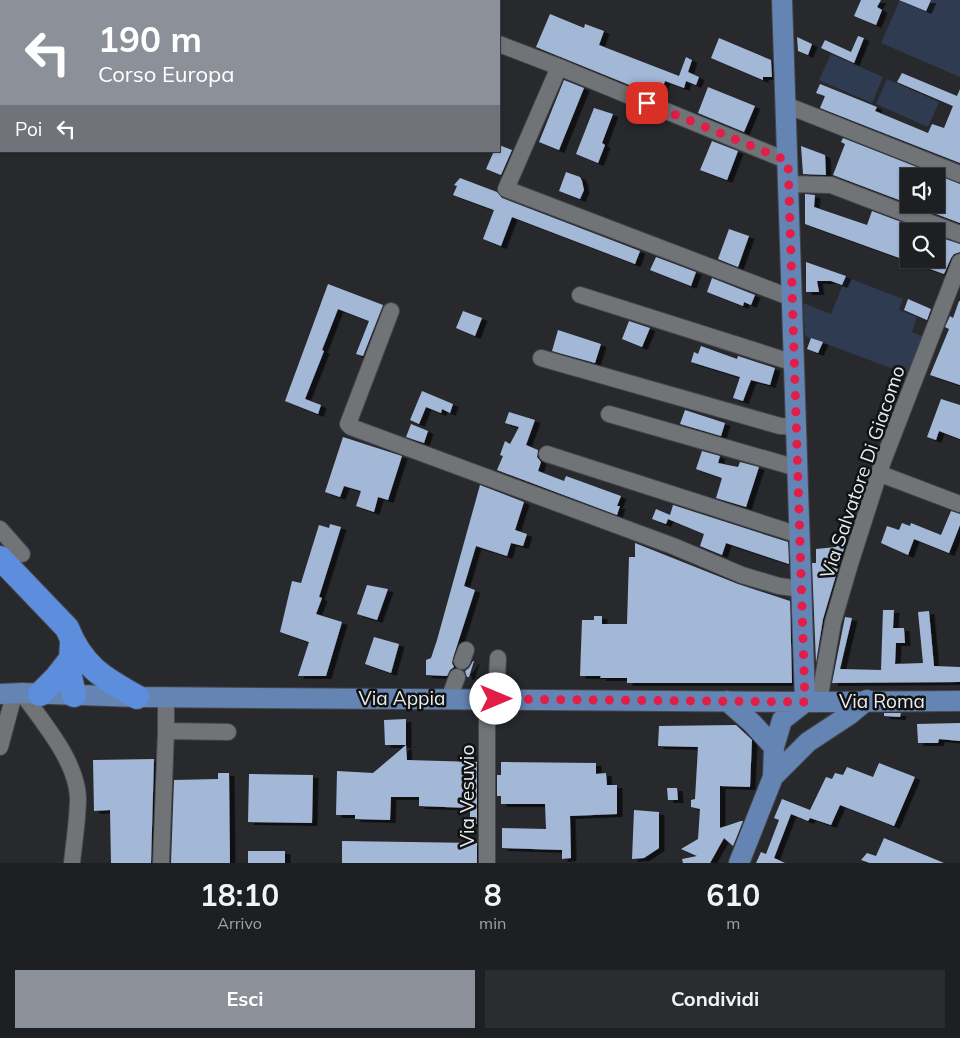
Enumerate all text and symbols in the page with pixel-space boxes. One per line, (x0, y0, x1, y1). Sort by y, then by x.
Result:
text: 190 m (98, 17, 202, 61)
icon: left (15, 20, 80, 85)
text: Corso Europa (98, 60, 234, 88)
pin (626, 82, 668, 124)
icon: arrive (633, 89, 661, 117)
icon: left (52, 115, 80, 143)
text: Poi (15, 117, 42, 141)
map controls (900, 168, 945, 268)
button: sound (900, 168, 945, 213)
button: search (900, 223, 945, 268)
street label: Via Salvatore Di Giacomo (814, 362, 910, 582)
position arrow (469, 672, 521, 724)
street label: Via Appia (359, 686, 445, 710)
street label: Via Roma (839, 689, 925, 713)
street label: Via Vesuvio (455, 745, 479, 847)
text: 18:10 (200, 876, 279, 914)
text: 8 (484, 876, 502, 914)
text: 610 (706, 876, 760, 914)
text: Arrivo (217, 913, 262, 933)
text: min (479, 913, 506, 933)
text: m (726, 913, 740, 933)
button: Esci (15, 970, 475, 1028)
button: Condividi (485, 970, 945, 1028)

